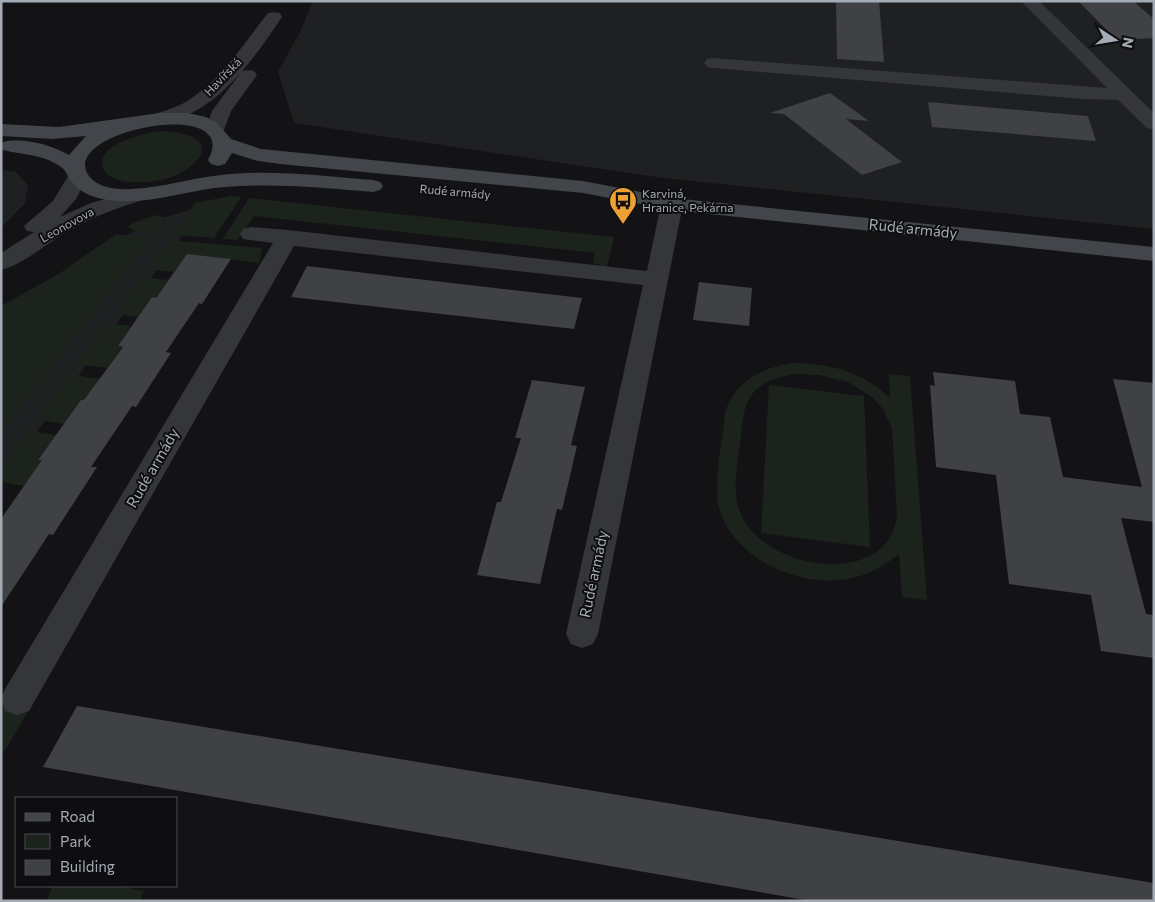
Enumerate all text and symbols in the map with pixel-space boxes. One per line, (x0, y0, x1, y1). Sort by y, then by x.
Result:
north arrow (1090, 15, 1140, 65)
text: N (1119, 36, 1138, 50)
street label: Havířská (201, 54, 244, 98)
street label: Rudé armády (419, 181, 491, 201)
bus stop icon: Karviná, Hranice, Pekárna (608, 186, 638, 225)
place label: Karviná, Hranice, Pekárna (642, 186, 733, 214)
street label: Leonovova (37, 204, 96, 245)
street label: Rudé armády (868, 214, 958, 242)
street label: Rudé armády (122, 424, 182, 511)
street label: Rudé armády (575, 528, 611, 619)
legend (15, 797, 178, 887)
text: Road (60, 807, 95, 825)
text: Park (60, 832, 91, 850)
text: Building (60, 857, 115, 875)

